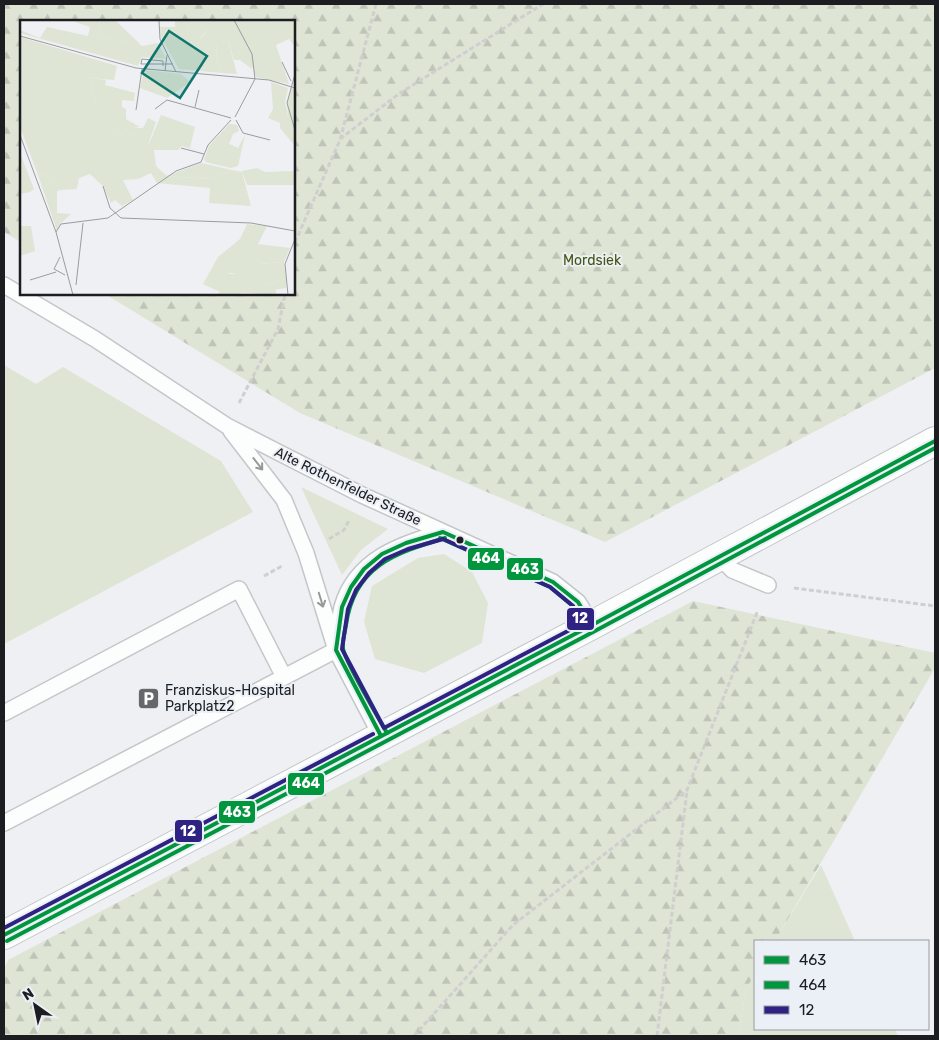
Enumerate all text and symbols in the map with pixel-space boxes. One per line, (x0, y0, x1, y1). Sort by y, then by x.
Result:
inset map (20, 20, 295, 295)
park label: Mordsiek (563, 252, 622, 269)
street label: Alte Rothenfelder Straße (272, 444, 424, 529)
one-way arrow (252, 457, 263, 470)
unlabelled marker (455, 535, 465, 545)
line badge: 464 (467, 547, 505, 571)
text: 464 (472, 550, 501, 567)
line badge: 463 (506, 557, 544, 581)
text: 463 (511, 561, 539, 578)
one-way arrow (316, 591, 326, 607)
line badge: 12 (566, 607, 595, 631)
text: 12 (572, 610, 588, 627)
place label: Franziskus-Hospital Parkplatz2 (165, 682, 295, 715)
parking icon: Franziskus-Hospital Parkplatz2 (137, 686, 161, 710)
line badge: 464 (287, 772, 325, 796)
text: 464 (292, 775, 321, 792)
line badge: 463 (218, 800, 256, 824)
text: 463 (223, 804, 251, 821)
line badge: 12 (174, 819, 203, 843)
text: 12 (180, 823, 196, 840)
legend (754, 940, 929, 1030)
text: 463 (799, 951, 826, 969)
text: 464 (799, 976, 827, 994)
north arrow (10, 980, 60, 1030)
text: N (19, 985, 37, 1004)
text: 12 (799, 1001, 814, 1019)

